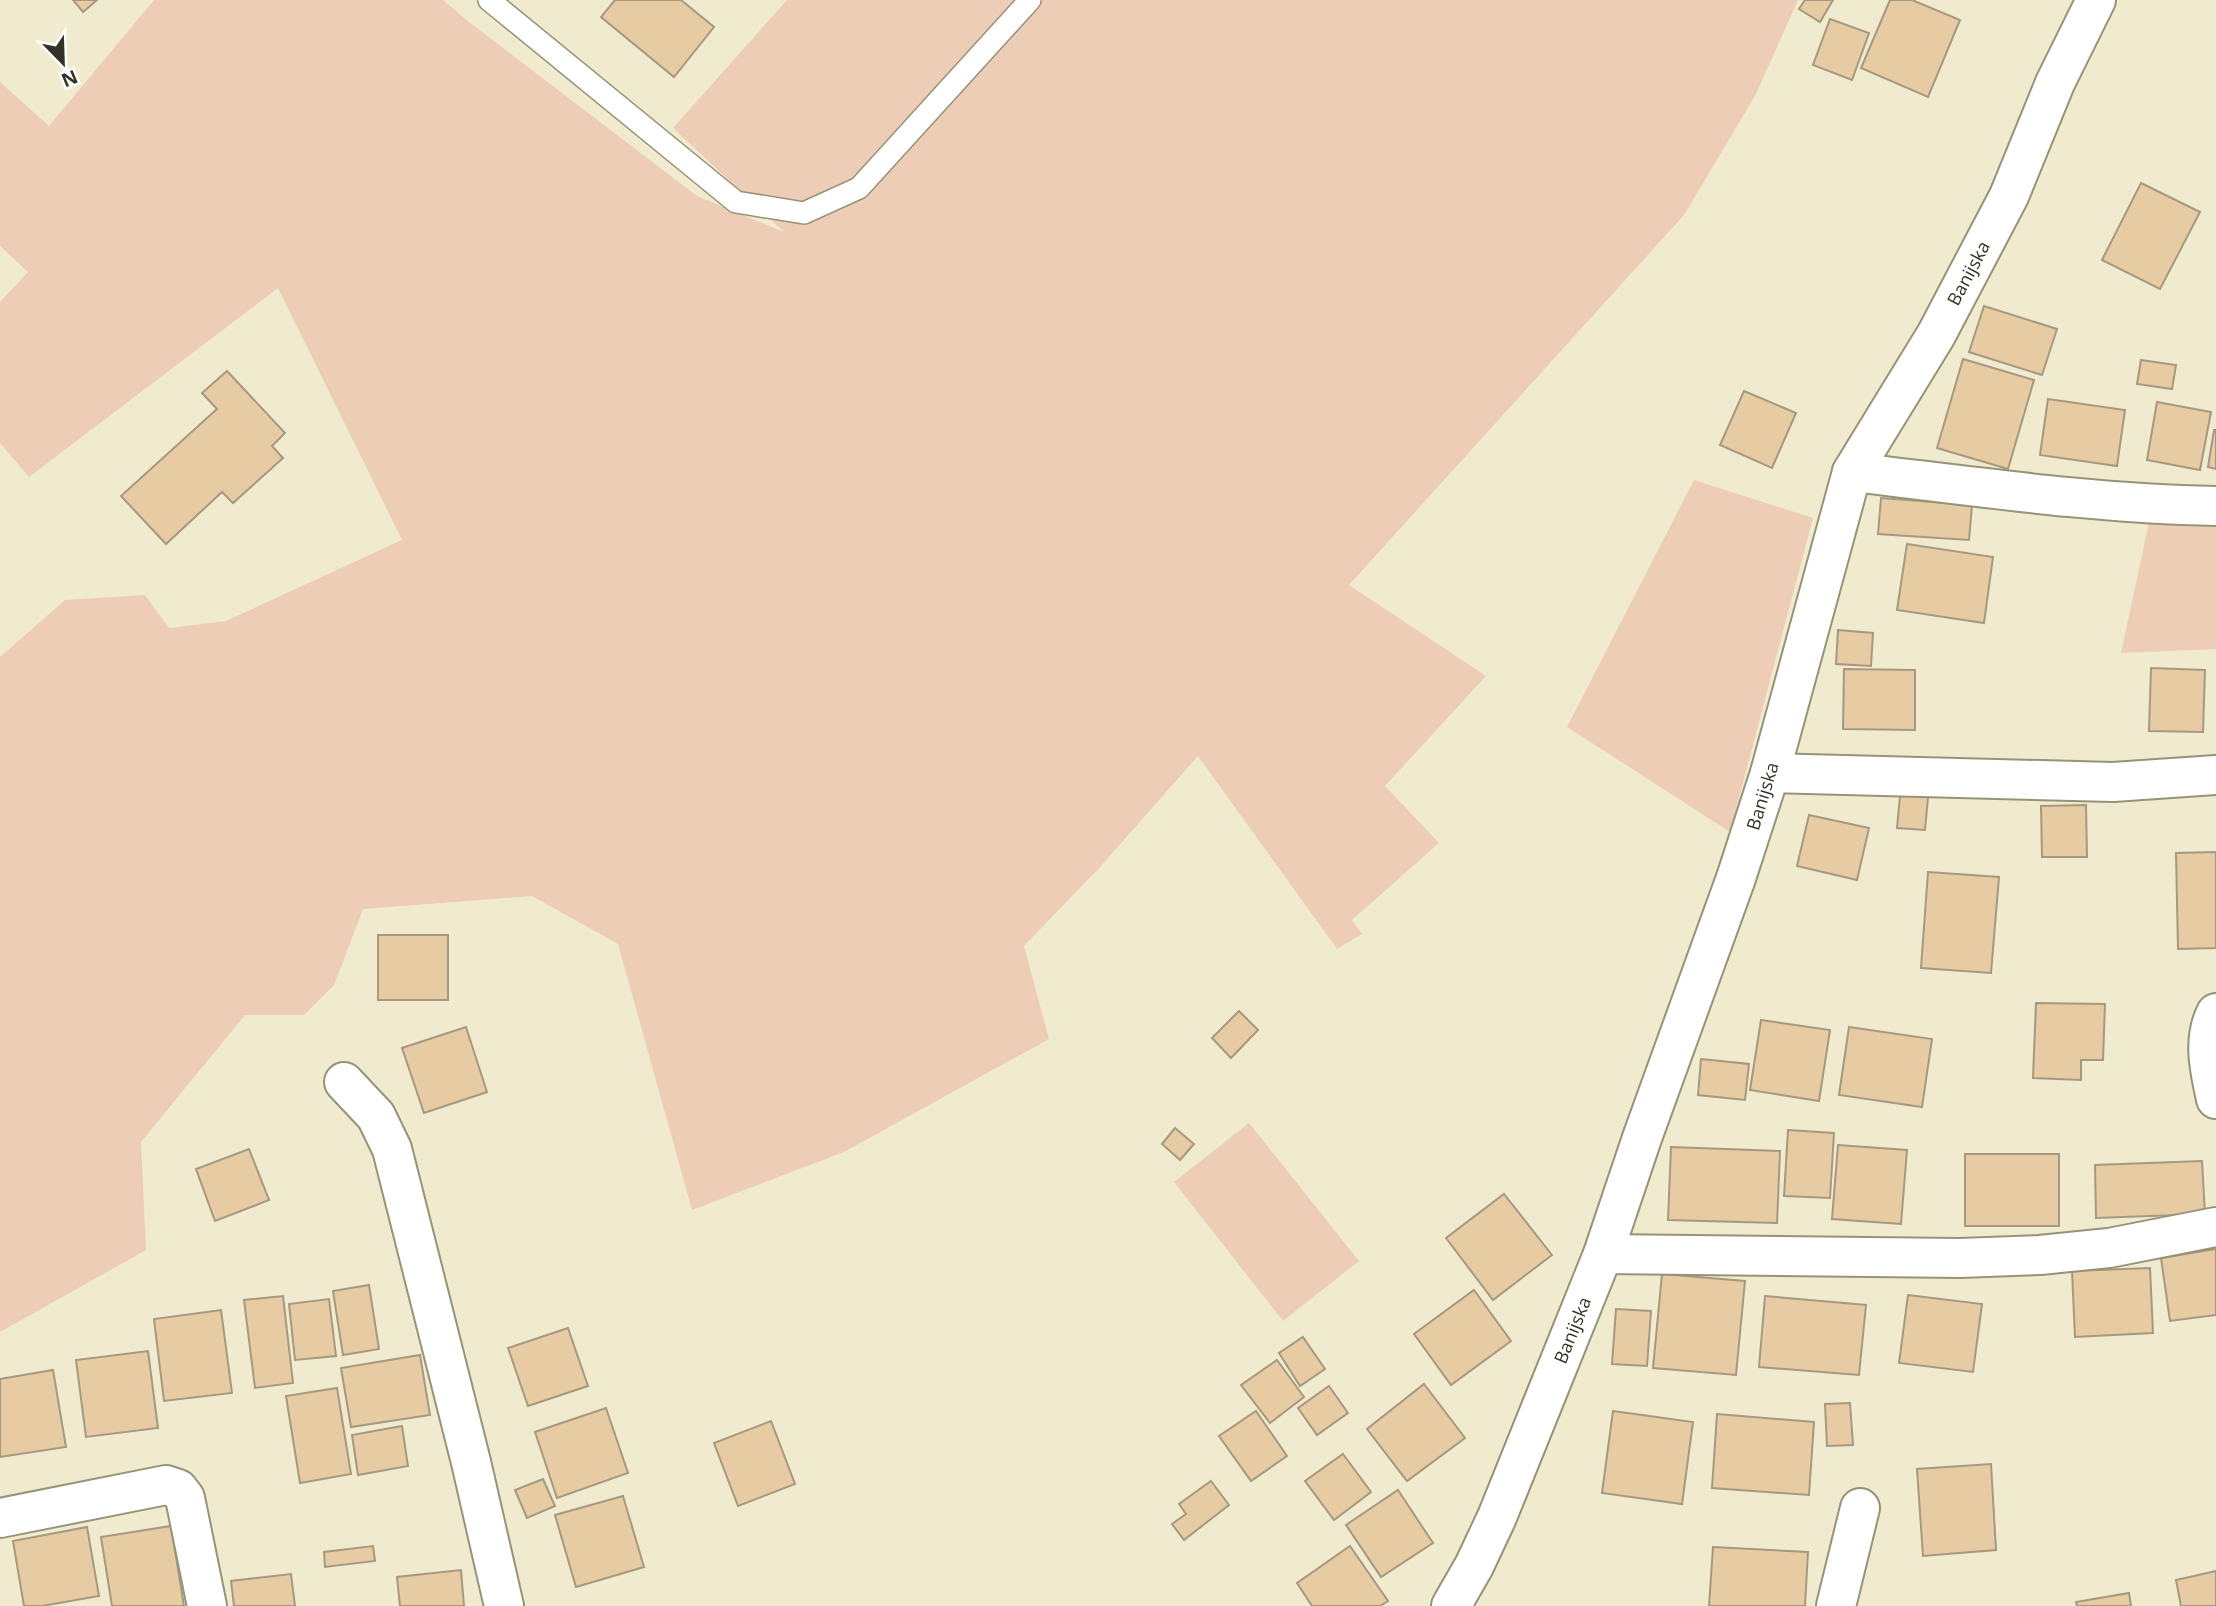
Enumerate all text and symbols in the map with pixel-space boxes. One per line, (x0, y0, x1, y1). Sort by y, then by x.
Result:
north arrow (28, 28, 98, 98)
text: N (57, 64, 82, 94)
street label: Banijska (1941, 237, 1995, 309)
street label: Banijska (1740, 759, 1784, 833)
street label: Banijska (1548, 1293, 1596, 1367)

